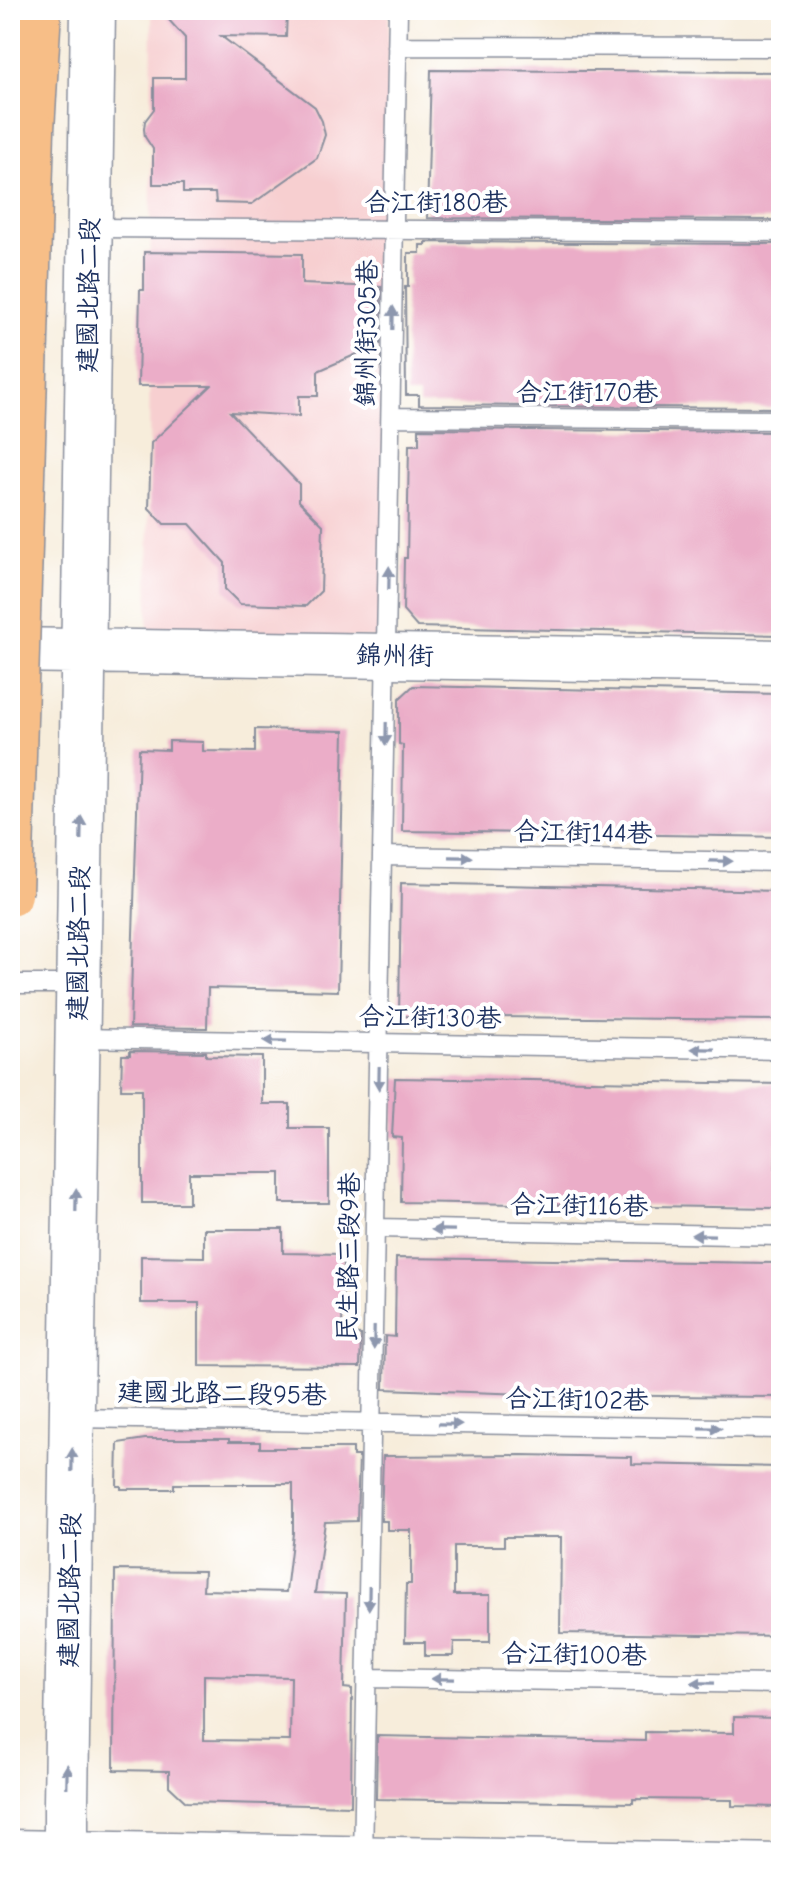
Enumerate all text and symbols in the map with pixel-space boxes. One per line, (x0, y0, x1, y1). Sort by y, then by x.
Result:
street label: 合江街180巷 (364, 188, 508, 218)
street label: 建國北路二段 (73, 217, 105, 373)
street label: 錦州街305巷 (351, 259, 383, 407)
one-way arrow (387, 305, 400, 330)
street label: 合江街170巷 (516, 378, 658, 408)
one-way arrow (382, 565, 395, 590)
street label: 錦州街 (356, 640, 434, 672)
one-way arrow (379, 722, 392, 747)
one-way arrow (74, 815, 87, 840)
street label: 合江街144巷 (513, 817, 653, 849)
one-way arrow (449, 851, 474, 863)
one-way arrow (709, 855, 734, 867)
street label: 建國北路二段 (63, 865, 95, 1021)
street label: 合江街130巷 (358, 1002, 502, 1034)
one-way arrow (262, 1035, 287, 1047)
one-way arrow (690, 1042, 715, 1055)
one-way arrow (372, 1066, 385, 1091)
street label: 民生路三段9巷 (333, 1172, 365, 1342)
one-way arrow (69, 1187, 82, 1212)
street label: 合江街116巷 (509, 1190, 649, 1222)
one-way arrow (430, 1223, 455, 1236)
one-way arrow (690, 1228, 715, 1241)
one-way arrow (367, 1326, 380, 1351)
street label: 建國北路二段95巷 (117, 1377, 327, 1411)
street label: 合江街102巷 (505, 1384, 649, 1416)
one-way arrow (438, 1418, 463, 1430)
one-way arrow (698, 1422, 723, 1434)
one-way arrow (65, 1447, 78, 1472)
street label: 建國北路二段 (54, 1512, 86, 1668)
one-way arrow (362, 1586, 375, 1611)
street label: 合江街100巷 (501, 1639, 647, 1671)
one-way arrow (430, 1673, 455, 1685)
one-way arrow (690, 1677, 715, 1689)
one-way arrow (61, 1763, 73, 1788)

